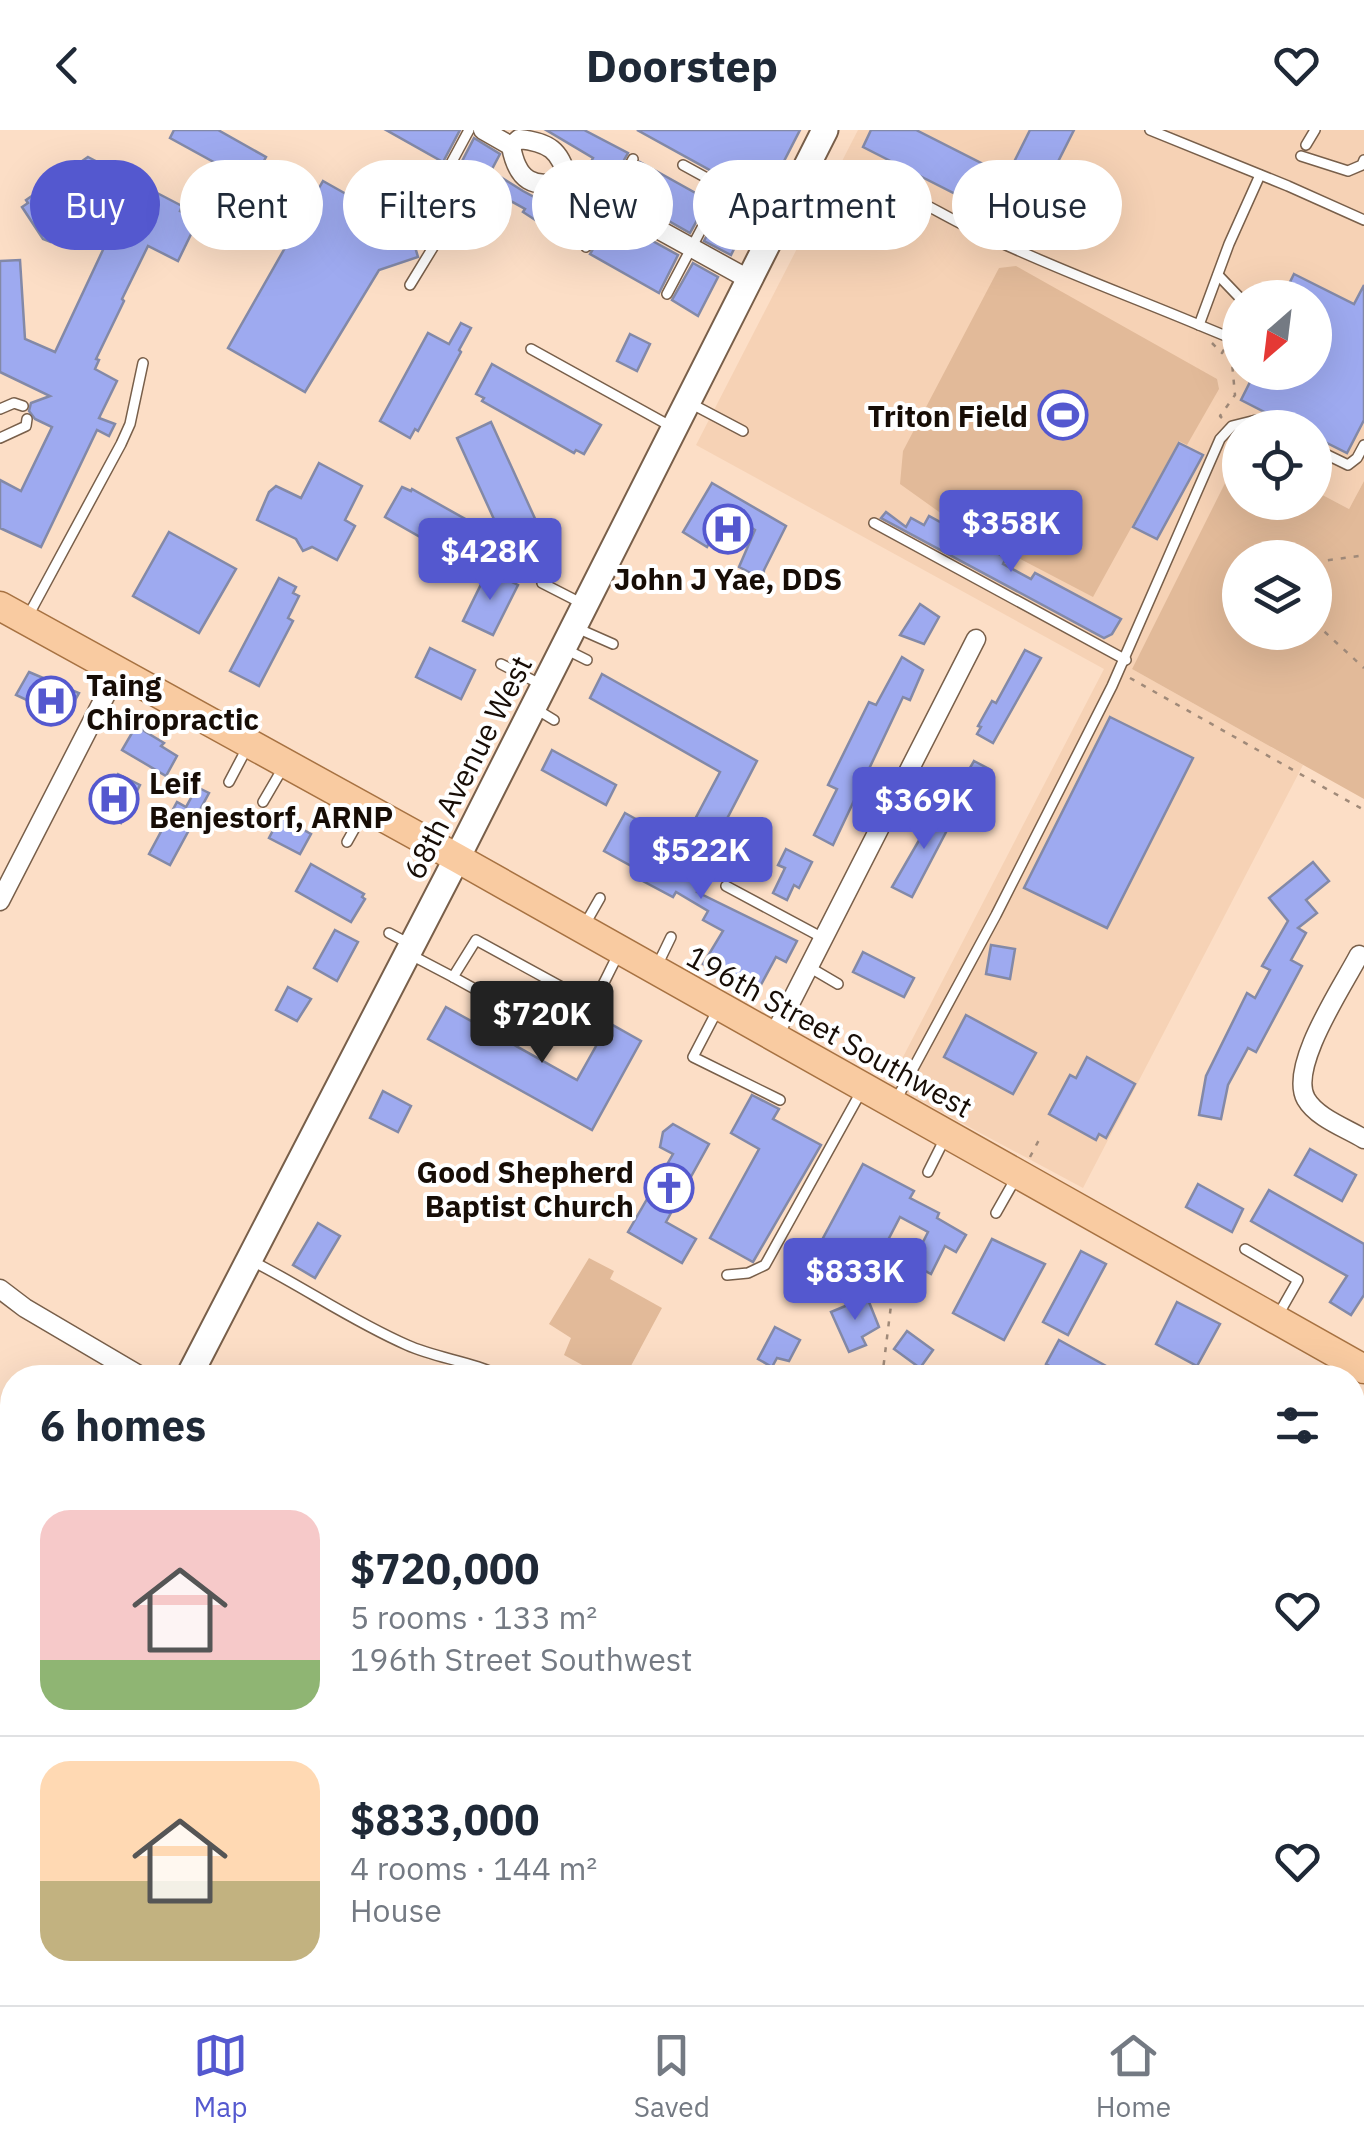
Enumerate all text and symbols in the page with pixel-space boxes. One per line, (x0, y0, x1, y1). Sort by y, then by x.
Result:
text: Doorstep (586, 36, 778, 94)
icon: back (40, 38, 95, 93)
icon: heart (1269, 38, 1324, 93)
chip: Buy (30, 160, 160, 250)
chip: Rent (180, 160, 323, 250)
chip: Filters (343, 160, 512, 250)
chip: New (532, 160, 673, 250)
chip: Apartment (693, 160, 932, 250)
chip: House (952, 160, 1122, 250)
north arrow (1222, 280, 1332, 390)
map controls (1222, 280, 1332, 650)
sports icon: Triton Field (1037, 389, 1089, 441)
place label: Triton Field (868, 396, 1028, 435)
button: locate (1222, 410, 1332, 520)
pin: $358K (941, 490, 1081, 575)
text: $358K (961, 501, 1061, 543)
hospital icon: John J Yae, DDS (702, 503, 754, 555)
pin: $428K (420, 518, 560, 603)
text: $428K (440, 529, 540, 571)
button: layers (1222, 540, 1332, 650)
place label: John J Yae, DDS (614, 559, 842, 598)
street label: 68th Avenue West (394, 649, 540, 885)
place label: Taing Chiropractic (86, 665, 259, 738)
hospital icon: Taing Chiropractic (25, 675, 77, 727)
place label: Leif Benjestorf, ARNP (149, 763, 393, 836)
pin: $369K (854, 767, 994, 852)
hospital icon: Leif Benjestorf, ARNP (88, 773, 140, 825)
text: $369K (874, 778, 974, 820)
pin: $522K (631, 817, 771, 902)
text: $522K (651, 828, 751, 870)
street label: 196th Street Southwest (680, 936, 980, 1126)
pin: $720K (472, 981, 612, 1066)
text: $720K (492, 992, 592, 1034)
place label: Good Shepherd Baptist Church (417, 1152, 634, 1225)
church icon: Good Shepherd Baptist Church (643, 1162, 695, 1214)
pin: $833K (785, 1238, 925, 1323)
text: $833K (805, 1249, 905, 1291)
text: 6 homes (40, 1398, 206, 1453)
icon: filters (1270, 1398, 1325, 1453)
text: $720,000 (350, 1541, 539, 1596)
icon: home (120, 1550, 240, 1670)
icon: heart (1270, 1583, 1325, 1638)
text: 5 rooms · 133 m² (350, 1596, 597, 1638)
text: 196th Street Southwest (350, 1638, 692, 1680)
text: $833,000 (350, 1792, 539, 1847)
icon: home (120, 1801, 240, 1921)
icon: heart (1270, 1834, 1325, 1889)
text: 4 rooms · 144 m² (350, 1847, 597, 1889)
text: House (350, 1889, 442, 1931)
tab: Map (193, 2028, 248, 2125)
tab: Saved (634, 2028, 710, 2125)
tab: Home (1096, 2028, 1171, 2125)

